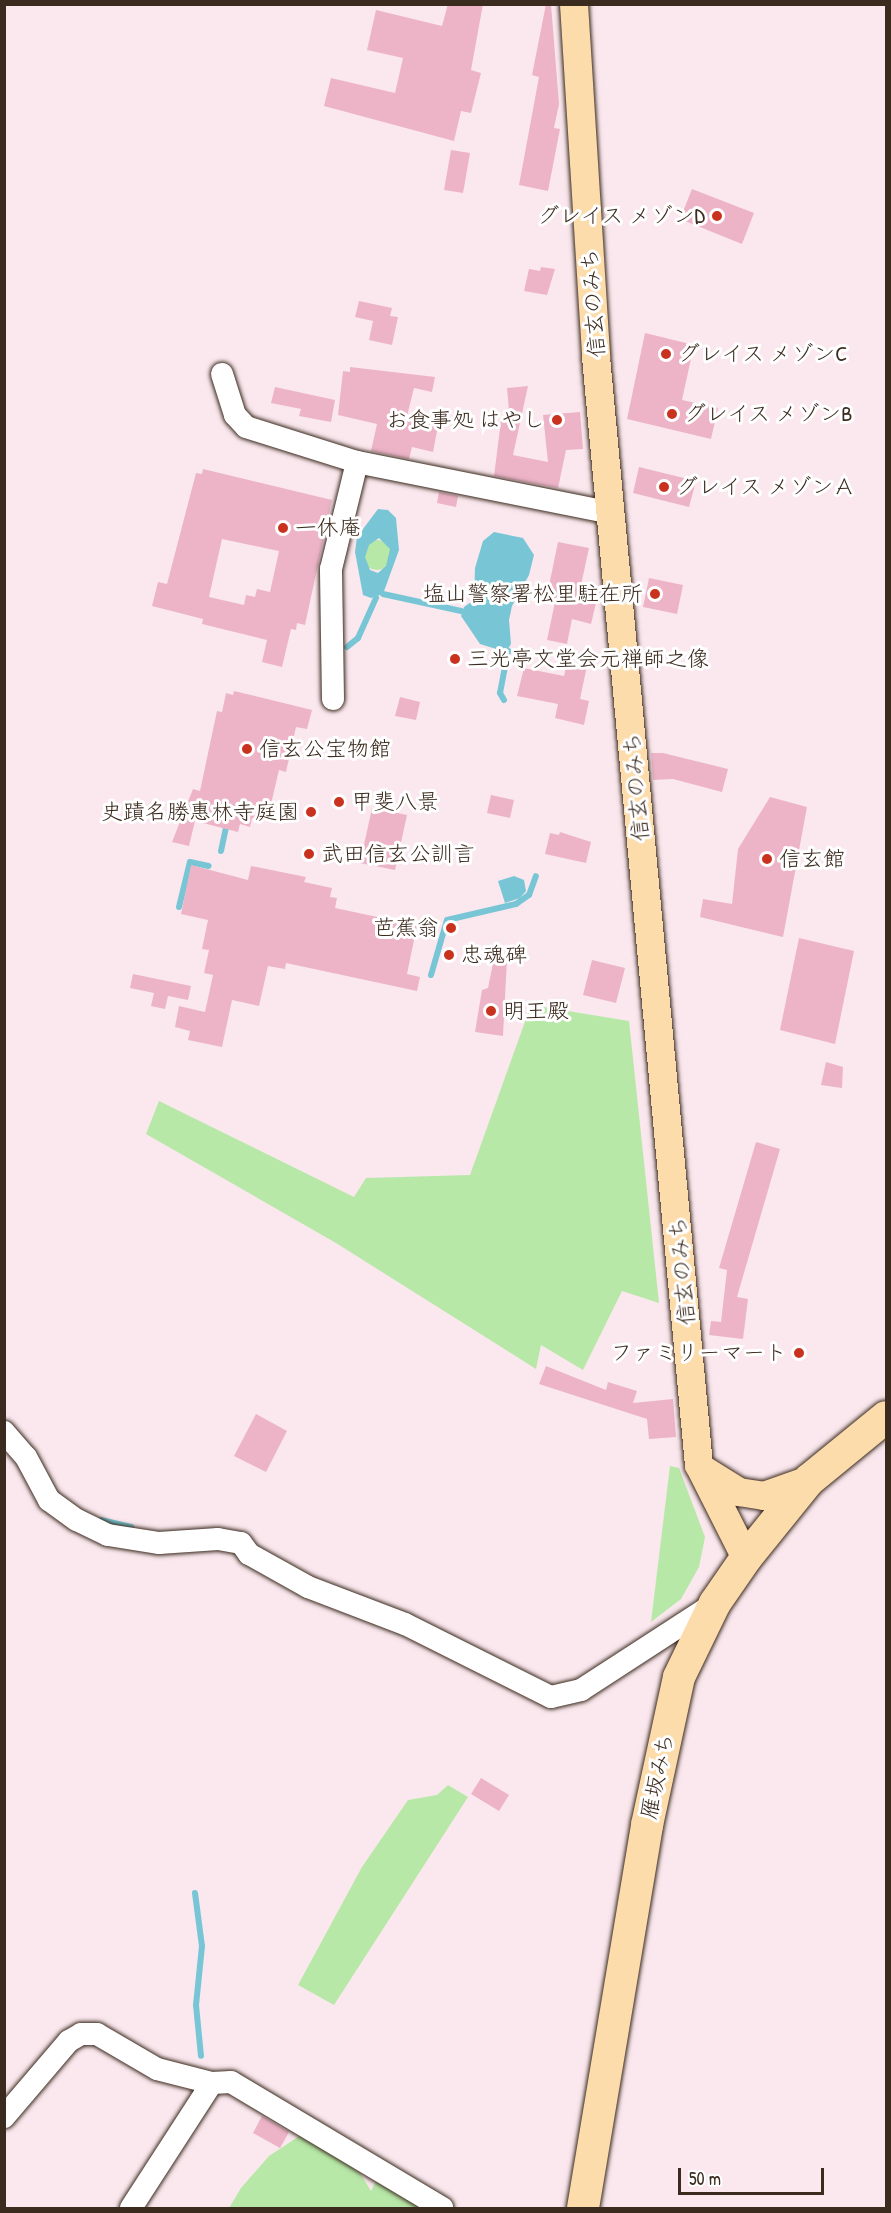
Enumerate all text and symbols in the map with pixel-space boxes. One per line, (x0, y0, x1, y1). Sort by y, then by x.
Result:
place label: グレイス メゾンD (535, 203, 705, 229)
marker: グレイス メゾンD (710, 209, 724, 223)
street label: 信玄のみち (576, 247, 610, 359)
place label: グレイス メゾンC (678, 341, 849, 367)
marker: グレイス メゾンC (659, 347, 673, 361)
place label: グレイス メゾンB (684, 401, 854, 427)
place label: お食事処 はやし (386, 407, 545, 433)
marker: グレイス メゾンB (665, 407, 679, 421)
marker: お食事処 はやし (550, 413, 564, 427)
place label: グレイス メゾンＡ (676, 474, 857, 500)
marker: グレイス メゾンＡ (657, 480, 671, 494)
place label: 一休庵 (295, 515, 361, 541)
marker: 一休庵 (276, 521, 290, 535)
place label: 塩山警察署松里駐在所 (423, 581, 643, 607)
marker: 塩山警察署松里駐在所 (648, 587, 662, 601)
place label: 三光亭文堂会元禅師之像 (467, 646, 709, 672)
marker: 三光亭文堂会元禅師之像 (448, 652, 462, 666)
street label: 信玄のみち (618, 731, 654, 843)
place label: 信玄公宝物館 (259, 736, 391, 762)
marker: 信玄公宝物館 (240, 742, 254, 756)
place label: 甲斐八景 (351, 789, 439, 815)
marker: 甲斐八景 (332, 795, 346, 809)
place label: 史蹟名勝惠林寺庭園 (101, 799, 299, 825)
marker: 史蹟名勝惠林寺庭園 (304, 805, 318, 819)
place label: 武田信玄公訓言 (321, 841, 475, 867)
place label: 信玄館 (779, 846, 845, 872)
marker: 武田信玄公訓言 (302, 847, 316, 861)
marker: 信玄館 (760, 852, 774, 866)
place label: 芭蕉翁 (373, 915, 439, 941)
marker: 芭蕉翁 (444, 921, 458, 935)
place label: 忠魂碑 (461, 942, 527, 968)
marker: 忠魂碑 (442, 948, 456, 962)
place label: 明王殿 (503, 998, 569, 1024)
marker: 明王殿 (484, 1004, 498, 1018)
street label: 信玄のみち (664, 1215, 700, 1327)
place label: ファミリーマート (611, 1340, 787, 1366)
marker: ファミリーマート (792, 1346, 806, 1360)
street label: 雁坂みち (635, 1730, 679, 1822)
scale bar (681, 2156, 826, 2194)
text: 50 m (689, 2166, 721, 2191)

